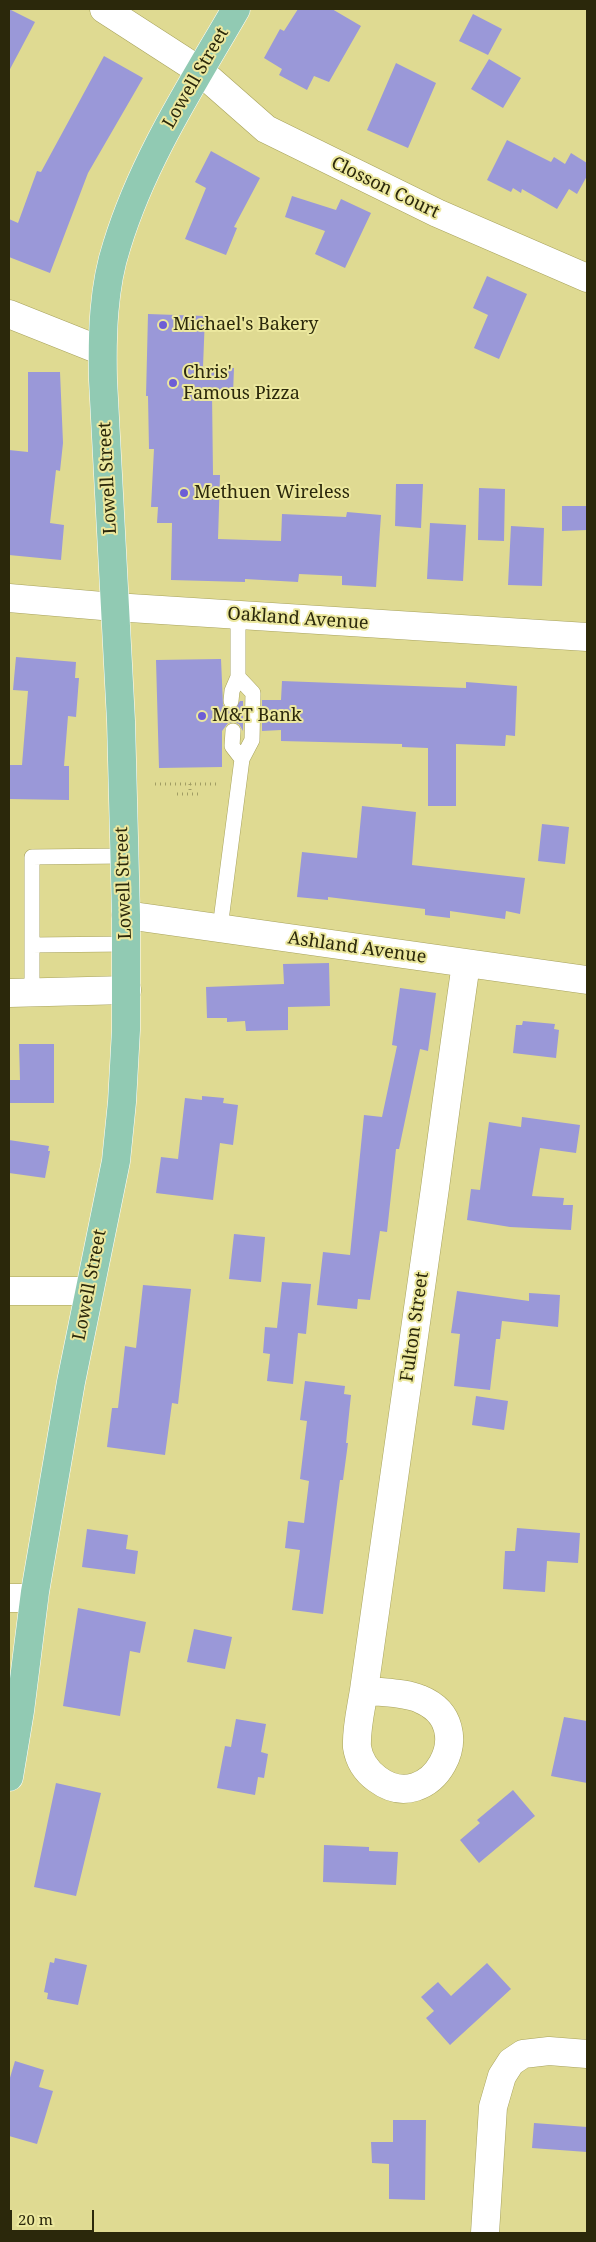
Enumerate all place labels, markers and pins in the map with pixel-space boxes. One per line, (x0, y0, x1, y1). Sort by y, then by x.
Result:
place label: Michael's Bakery (173, 314, 318, 336)
marker: Michael's Bakery (157, 319, 169, 331)
place label: Chris' Famous Pizza (183, 362, 300, 404)
marker: Chris' Famous Pizza (167, 377, 179, 389)
place label: Methuen Wireless (194, 482, 350, 504)
marker: Methuen Wireless (178, 487, 190, 499)
place label: M&T Bank (212, 705, 301, 727)
marker: M&T Bank (196, 710, 208, 722)

